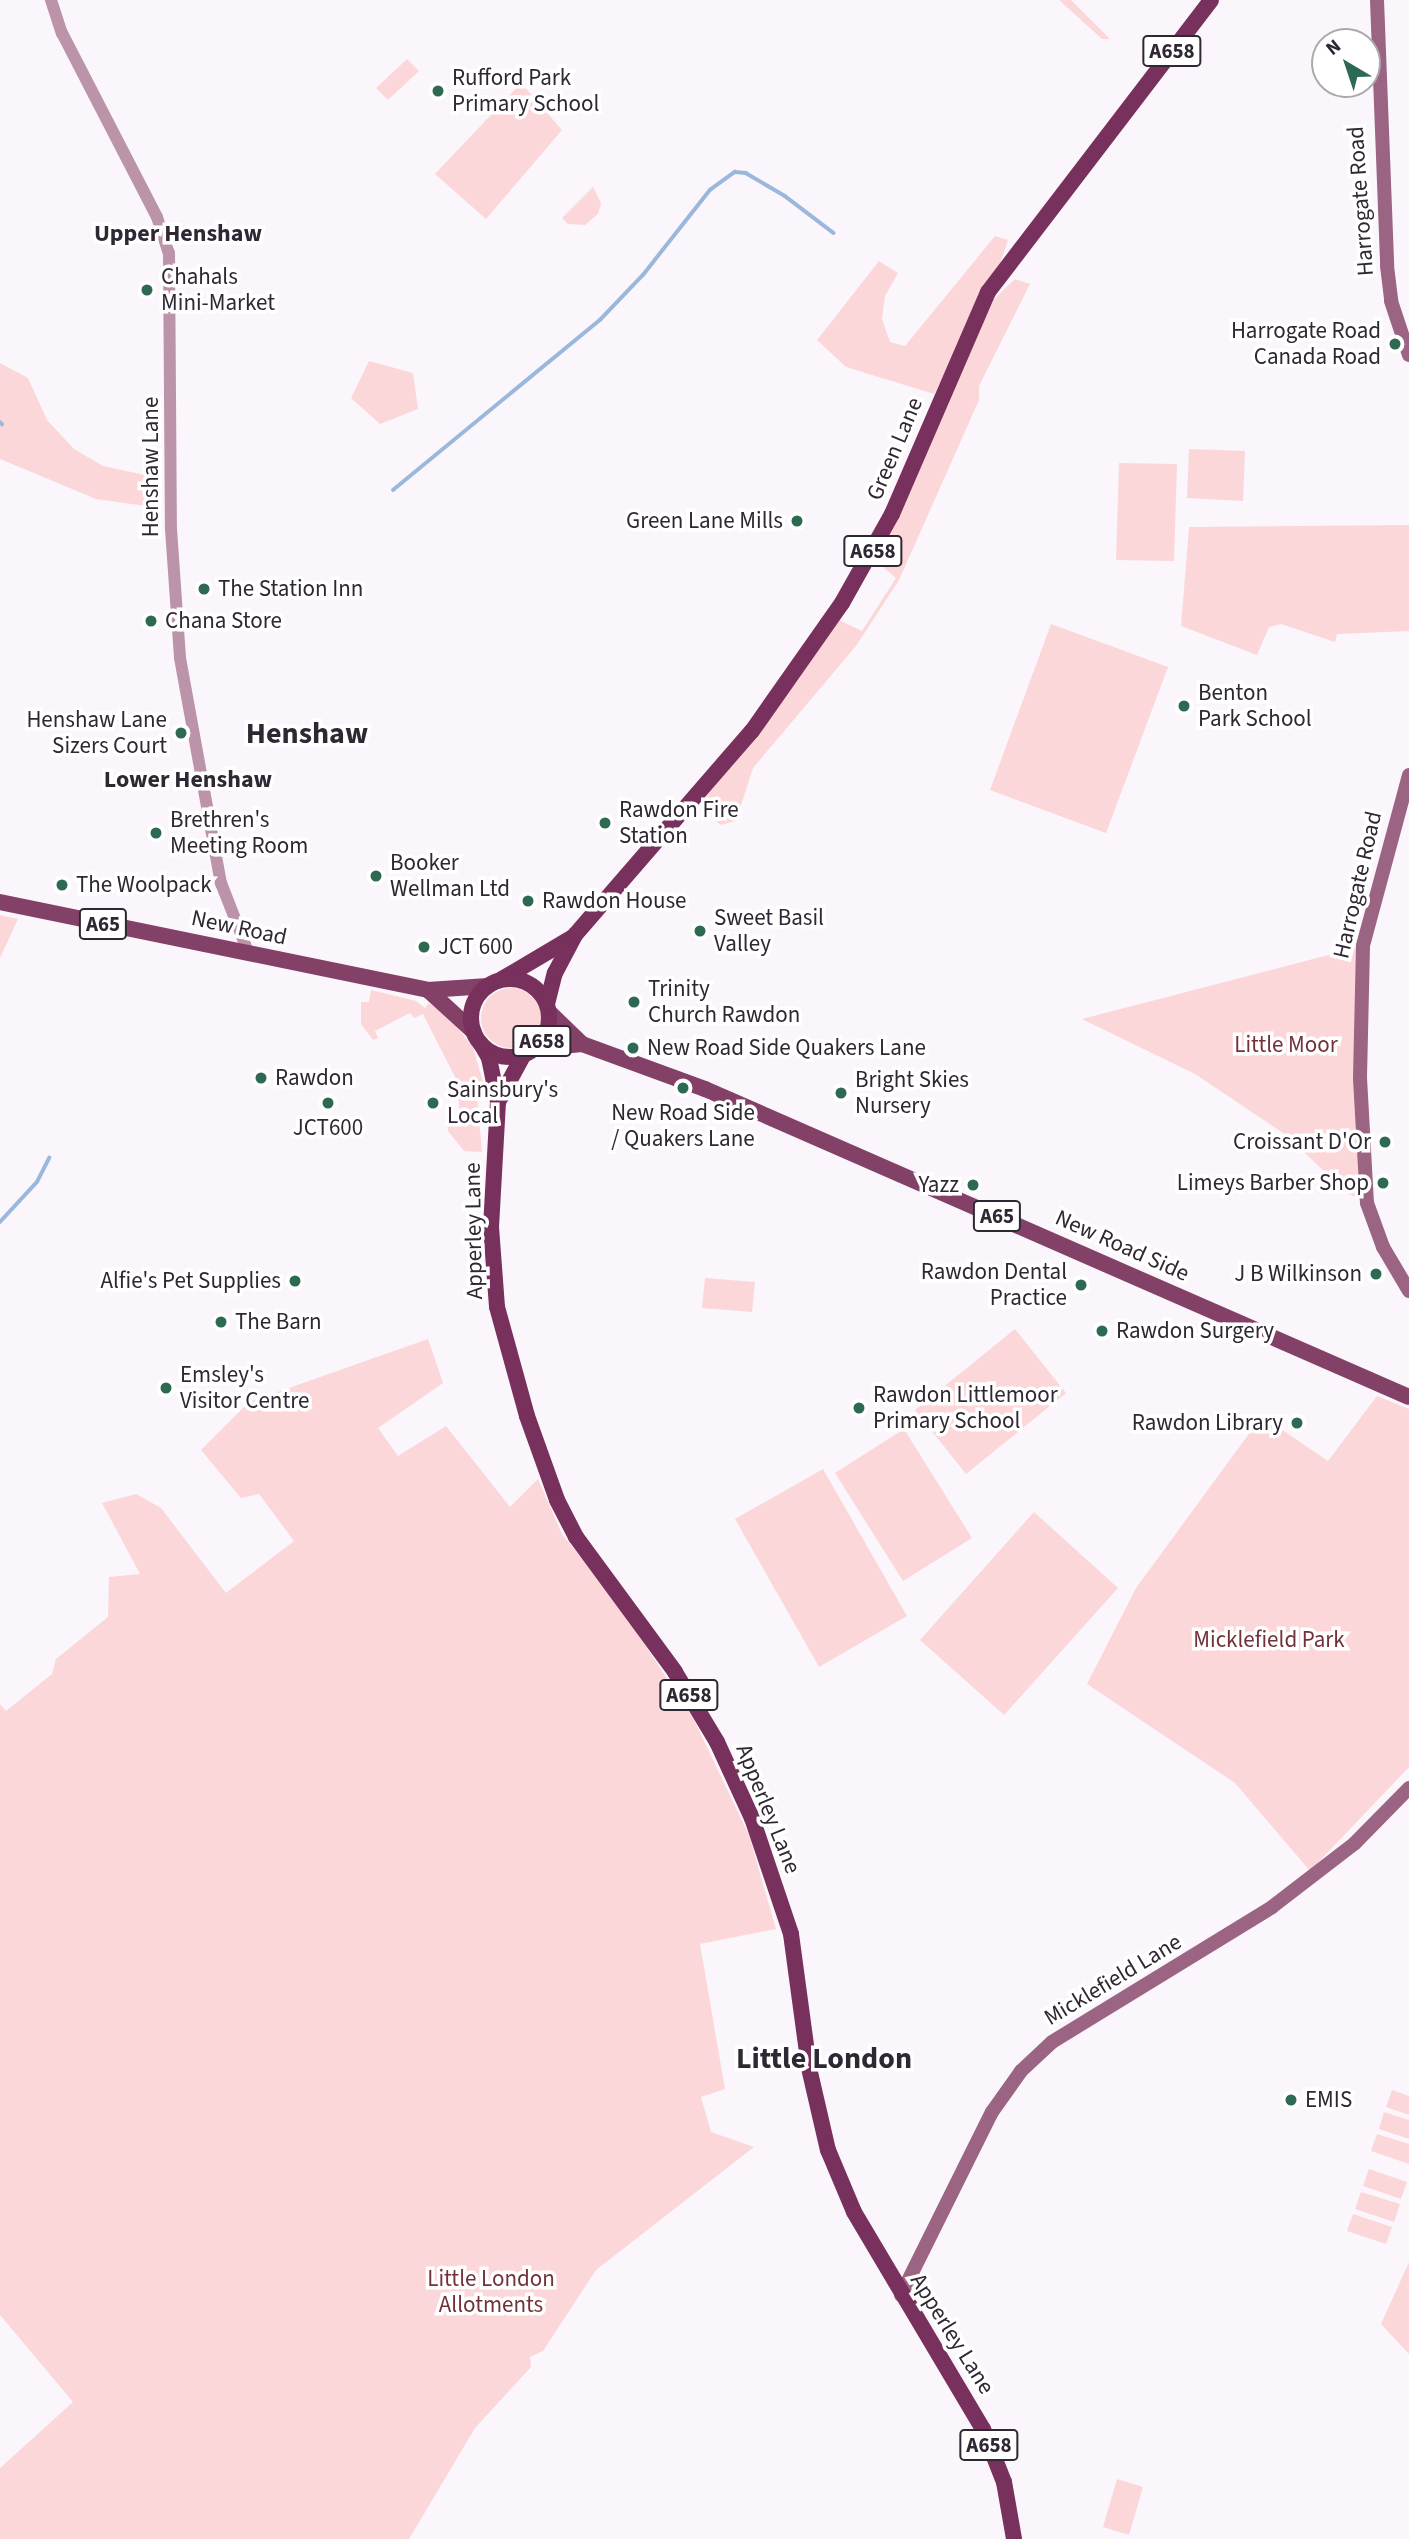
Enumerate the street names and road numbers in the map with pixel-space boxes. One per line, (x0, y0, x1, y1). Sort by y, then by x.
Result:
road number: A658 (1142, 34, 1202, 68)
street label: Harrogate Road (1342, 125, 1380, 277)
street label: Green Lane (861, 394, 929, 504)
street label: Henshaw Lane (137, 397, 165, 537)
road number: A658 (843, 534, 903, 568)
street label: Harrogate Road (1328, 809, 1388, 961)
street label: New Road (189, 904, 289, 952)
road number: A65 (78, 906, 128, 942)
road number: A658 (512, 1024, 572, 1058)
street label: Apperley Lane (459, 1162, 489, 1300)
road number: A65 (972, 1198, 1021, 1234)
street label: New Road Side (1051, 1204, 1193, 1288)
road number: A658 (659, 1678, 719, 1712)
street label: Apperley Lane (730, 1740, 806, 1878)
street label: Micklefield Lane (1039, 1928, 1187, 2032)
street label: Apperley Lane (904, 2269, 1000, 2399)
road number: A658 (959, 2428, 1019, 2462)

